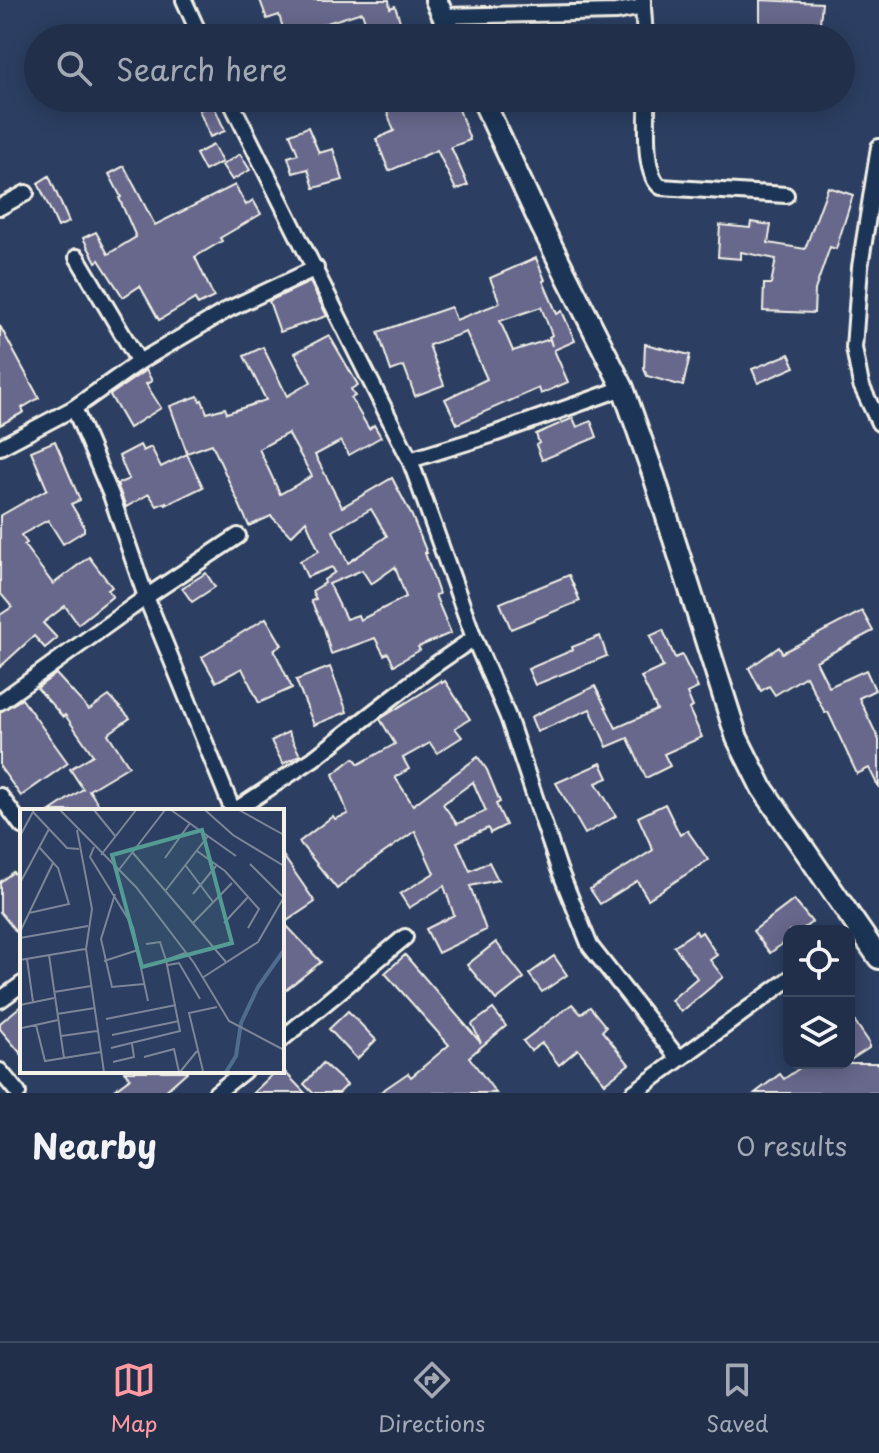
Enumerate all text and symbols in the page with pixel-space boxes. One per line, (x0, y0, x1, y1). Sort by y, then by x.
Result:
search box (24, 24, 855, 112)
icon: search (52, 46, 96, 90)
text: Search here (116, 46, 288, 91)
inset map (20, 809, 284, 1073)
map controls (783, 925, 855, 1069)
button: locate (783, 925, 855, 997)
button: layers (783, 997, 855, 1069)
text: Nearby (32, 1119, 157, 1171)
text: 0 results (736, 1126, 847, 1165)
tab: Map (110, 1358, 157, 1439)
tab: Directions (378, 1358, 485, 1439)
tab: Saved (706, 1358, 769, 1439)

